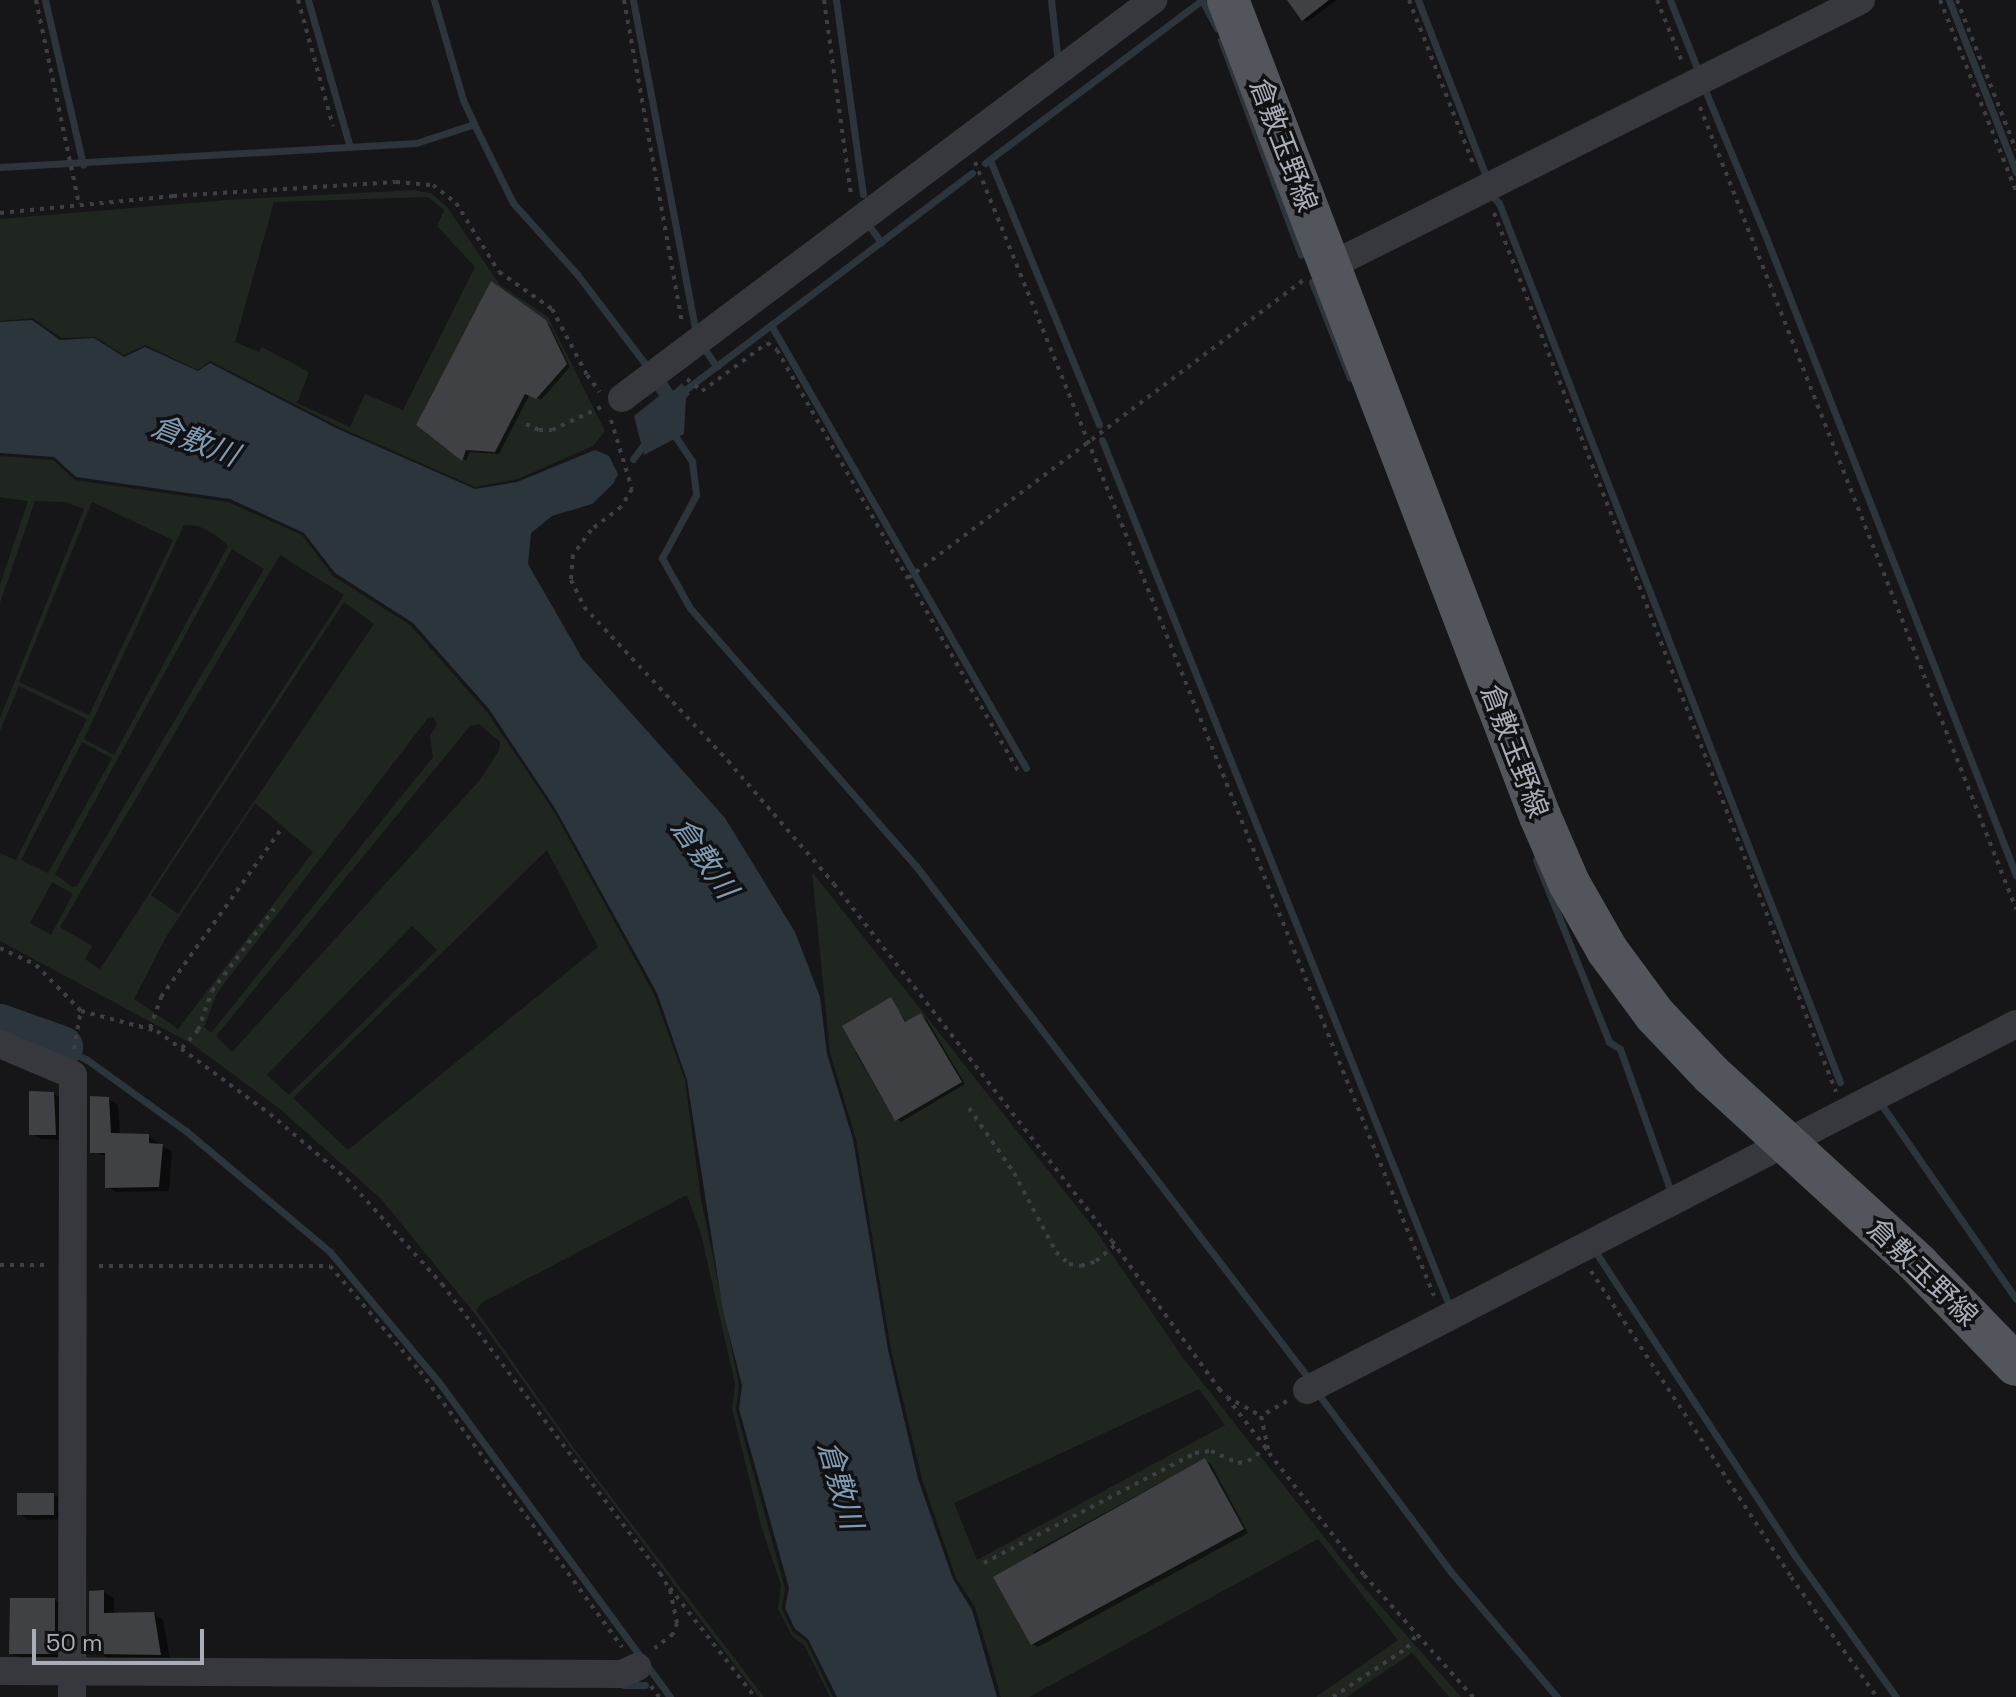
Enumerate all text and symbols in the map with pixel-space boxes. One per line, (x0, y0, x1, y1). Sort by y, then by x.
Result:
street label: 倉敷玉野線 (1243, 74, 1325, 216)
water label: 倉敷川 (147, 408, 243, 474)
street label: 倉敷玉野線 (1474, 680, 1556, 822)
water label: 倉敷川 (663, 811, 745, 905)
street label: 倉敷玉野線 (1861, 1211, 1985, 1333)
water label: 倉敷川 (810, 1437, 870, 1533)
scale bar (36, 1613, 208, 1663)
text: 50 m (46, 1627, 103, 1658)

